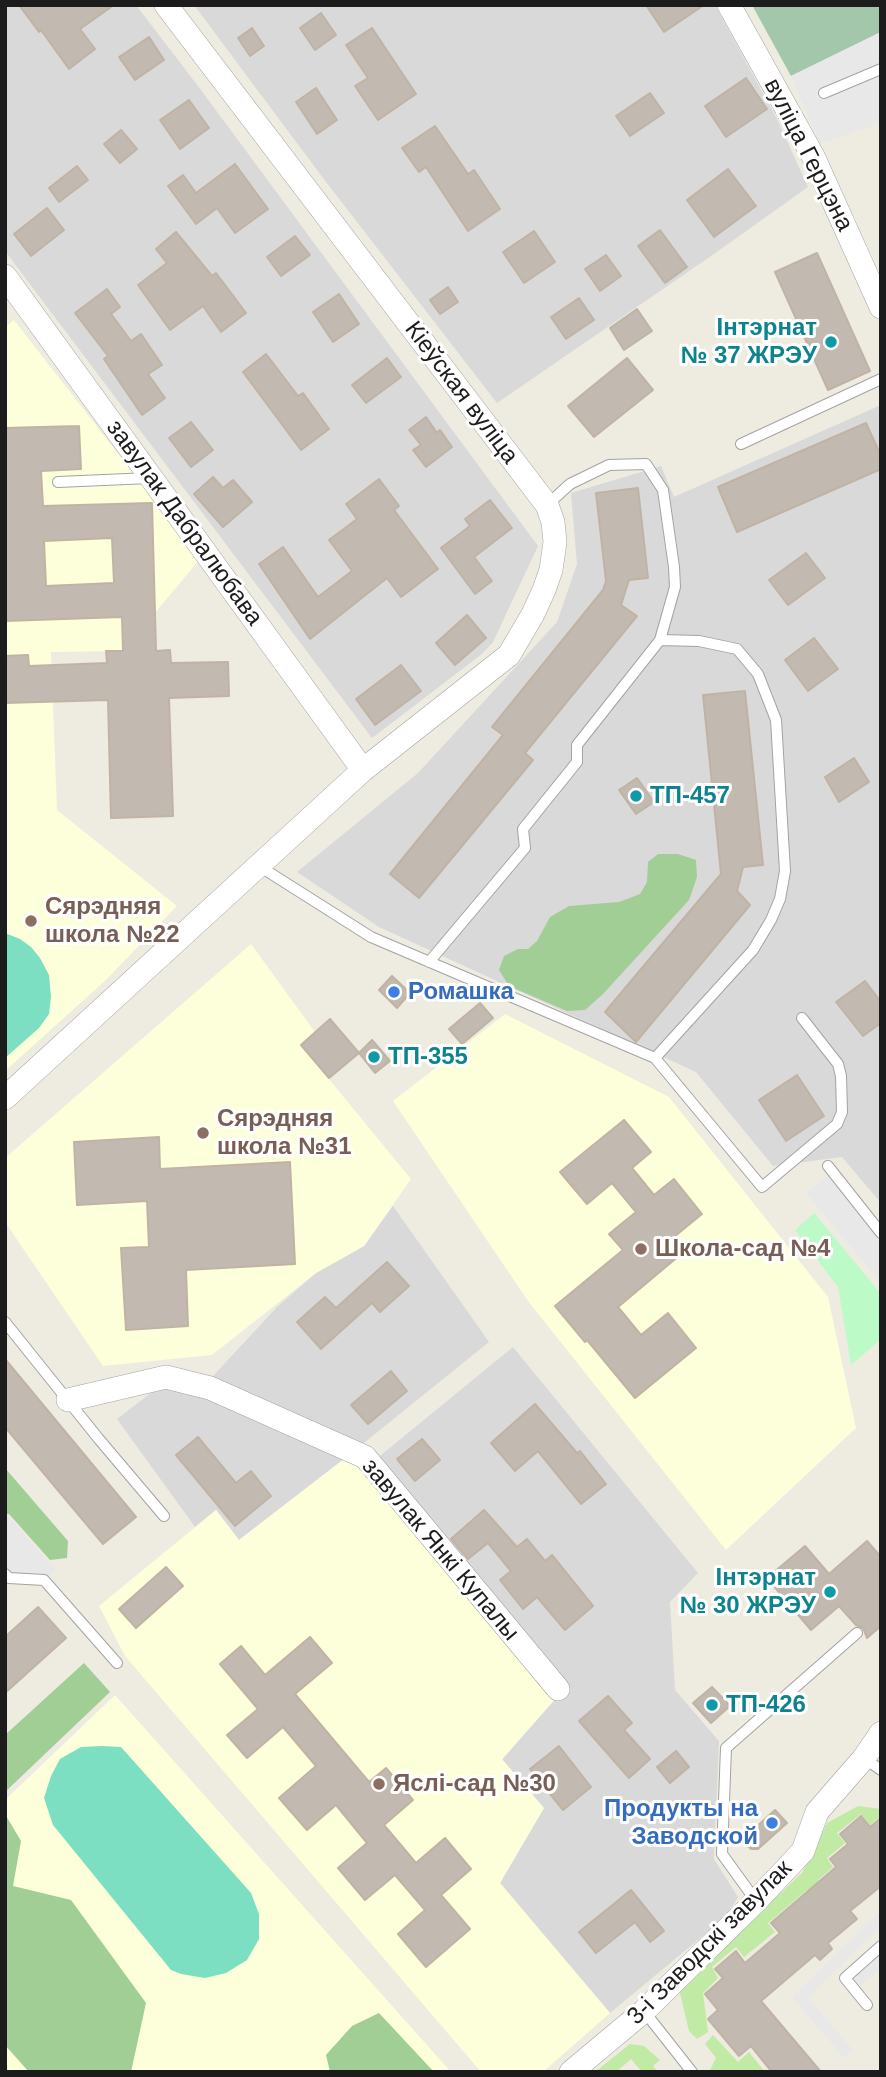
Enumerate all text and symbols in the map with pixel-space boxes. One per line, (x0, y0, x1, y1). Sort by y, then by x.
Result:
street label: вуліца Герцэна (757, 74, 859, 236)
place label: Інтэрнат № 37 ЖРЭУ (681, 314, 817, 370)
street label: Кіеўская вуліца (398, 316, 524, 470)
marker: Інтэрнат № 37 ЖРЭУ (823, 334, 839, 350)
street label: завулак Дабралюбава (100, 415, 268, 631)
place label: ТП-457 (650, 782, 730, 810)
marker: ТП-457 (628, 788, 644, 804)
place label: Сярэдняя школа №22 (45, 893, 179, 949)
marker: Сярэдняя школа №22 (23, 913, 39, 929)
place label: Ромашка (408, 978, 514, 1006)
marker: Ромашка (386, 984, 402, 1000)
place label: ТП-355 (388, 1043, 468, 1071)
marker: ТП-355 (366, 1049, 382, 1065)
place label: Сярэдняя школа №31 (217, 1105, 351, 1161)
marker: Сярэдняя школа №31 (195, 1125, 211, 1141)
place label: Школа-сад №4 (655, 1235, 830, 1263)
marker: Школа-сад №4 (633, 1241, 649, 1257)
street label: завулак Янкі Купалы (355, 1453, 525, 1647)
place label: Інтэрнат № 30 ЖРЭУ (680, 1564, 816, 1620)
marker: Інтэрнат № 30 ЖРЭУ (822, 1584, 838, 1600)
place label: ТП-426 (726, 1691, 806, 1719)
marker: ТП-426 (704, 1697, 720, 1713)
place label: Яслі-сад №30 (393, 1770, 556, 1798)
marker: Яслі-сад №30 (371, 1776, 387, 1792)
place label: Продукты на Заводской (604, 1795, 758, 1851)
marker: Продукты на Заводской (764, 1815, 780, 1831)
street label: 3-і Заводскі завулак (622, 1855, 798, 2031)

